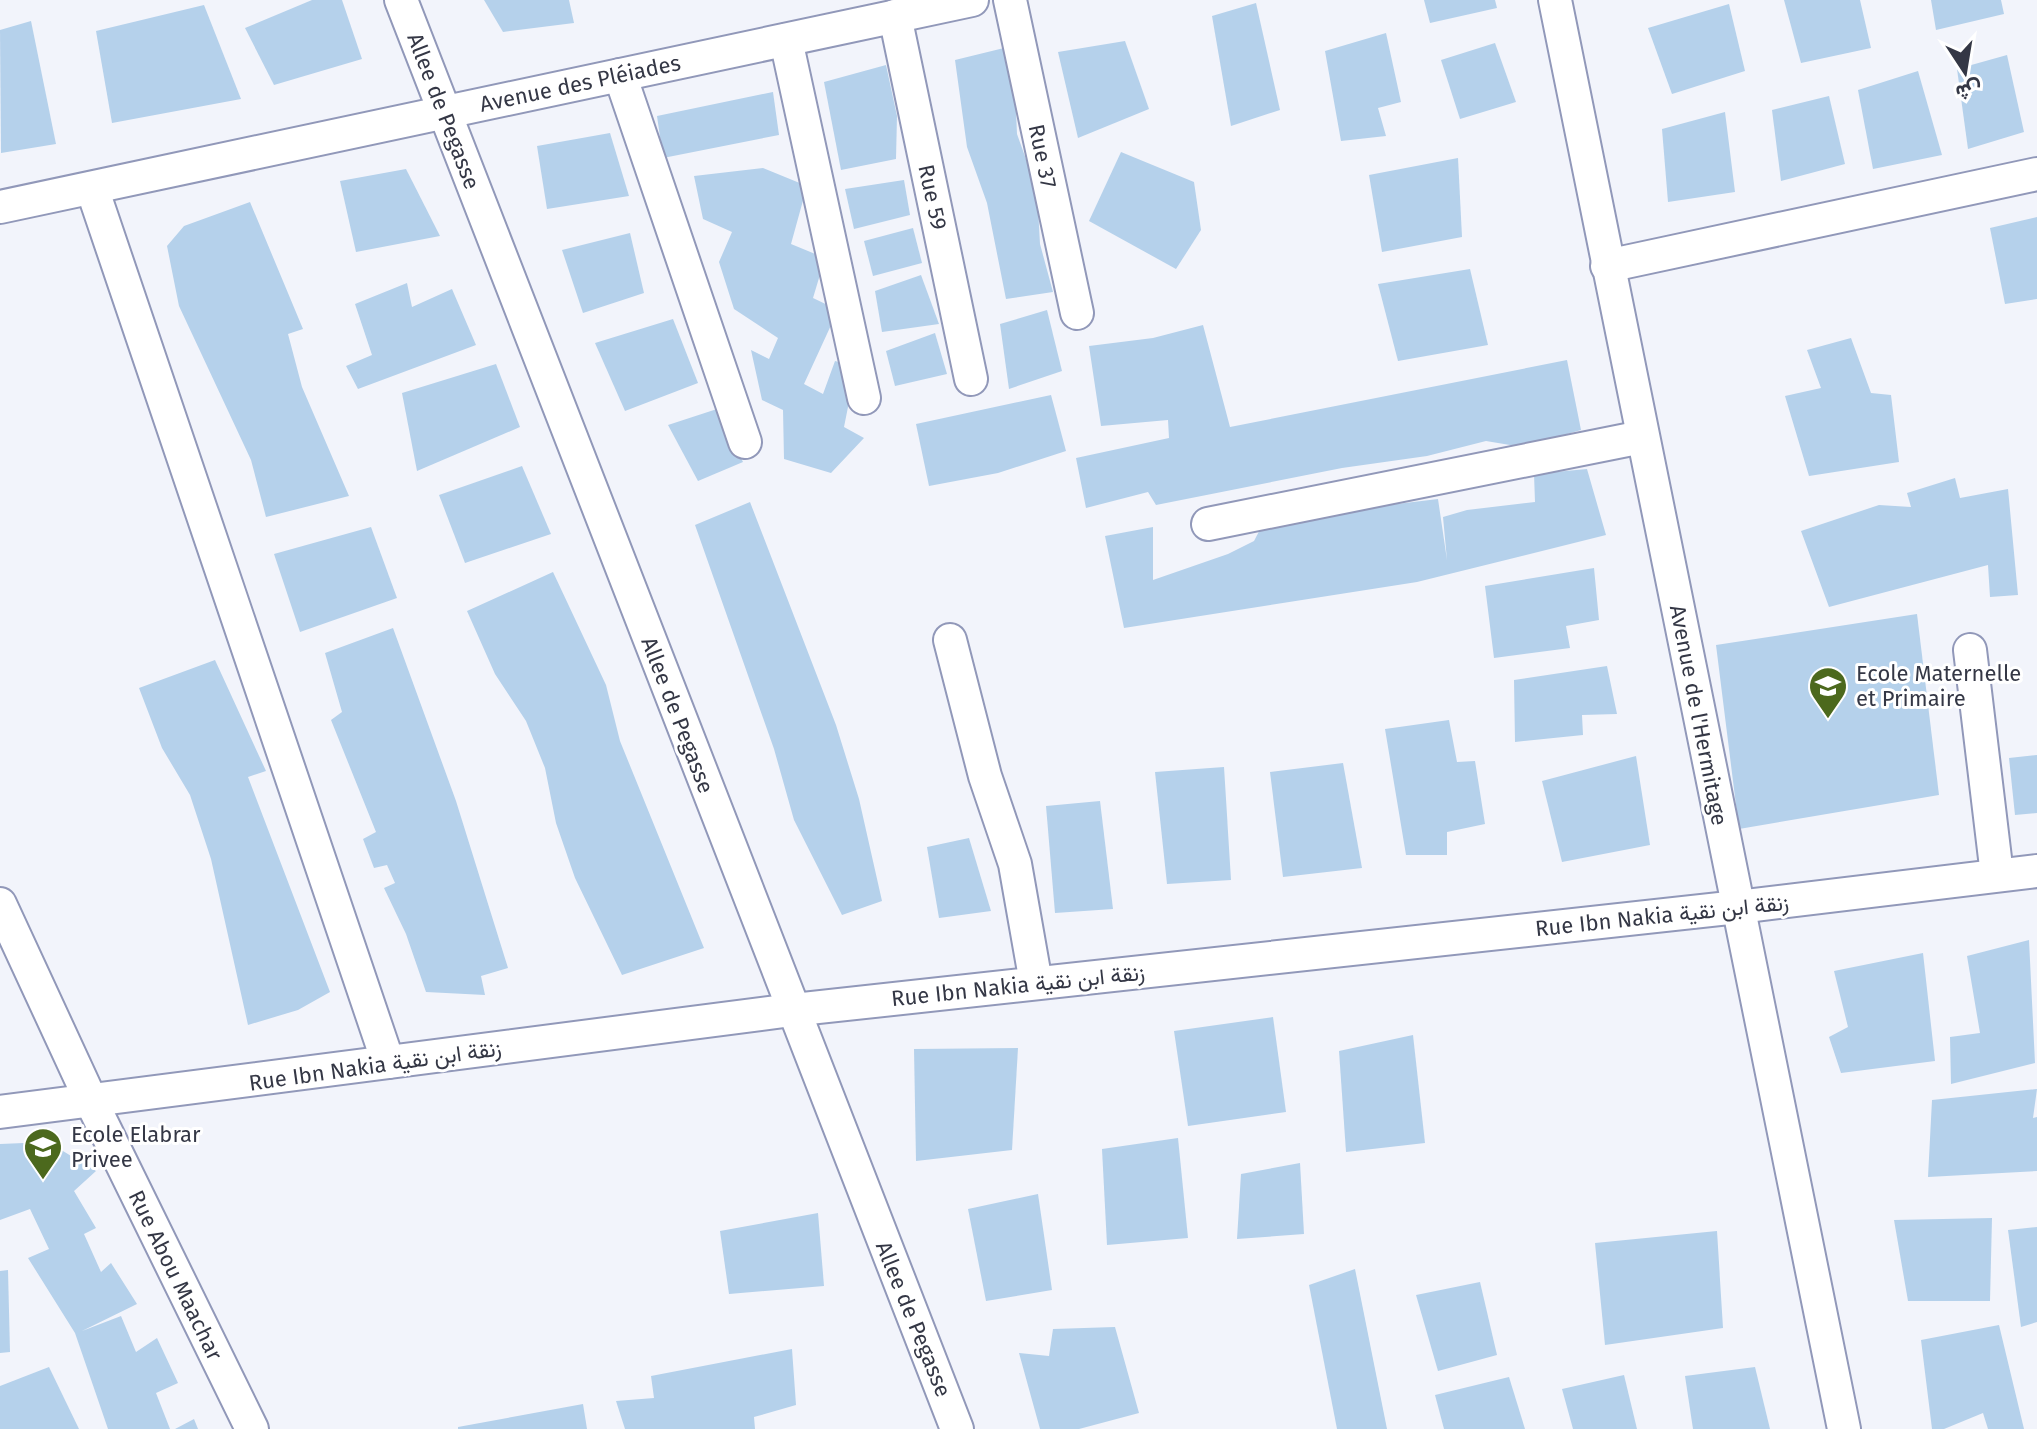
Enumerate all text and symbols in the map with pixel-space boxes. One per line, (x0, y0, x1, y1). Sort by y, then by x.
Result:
street label: Allee de Pegasse (401, 29, 486, 193)
north arrow (1925, 32, 2005, 112)
street label: Avenue des Pléiades (477, 49, 683, 118)
text: ش (1953, 75, 1985, 107)
street label: Rue 37 (1023, 122, 1062, 191)
street label: Rue 59 (912, 162, 953, 232)
street label: Avenue de l'Hermitage (1664, 603, 1733, 828)
street label: Allee de Pegasse (635, 633, 720, 797)
place label: Ecole Maternelle et Primaire (1856, 660, 2021, 712)
school or university icon: Ecole Maternelle et Primaire (1807, 665, 1849, 720)
street label: Rue Ibn Nakia زنقة ابن نقية (1534, 889, 1790, 942)
street label: Rue Ibn Nakia زنقة ابن نقية (890, 959, 1146, 1012)
street label: Rue Ibn Nakia زنقة ابن نقية (247, 1034, 503, 1097)
place label: Ecole Elabrar Privee (71, 1121, 201, 1173)
school or university icon: Ecole Elabrar Privee (22, 1126, 64, 1181)
street label: Rue Abou Maachar (123, 1186, 229, 1365)
street label: Allee de Pegasse (870, 1237, 957, 1401)

